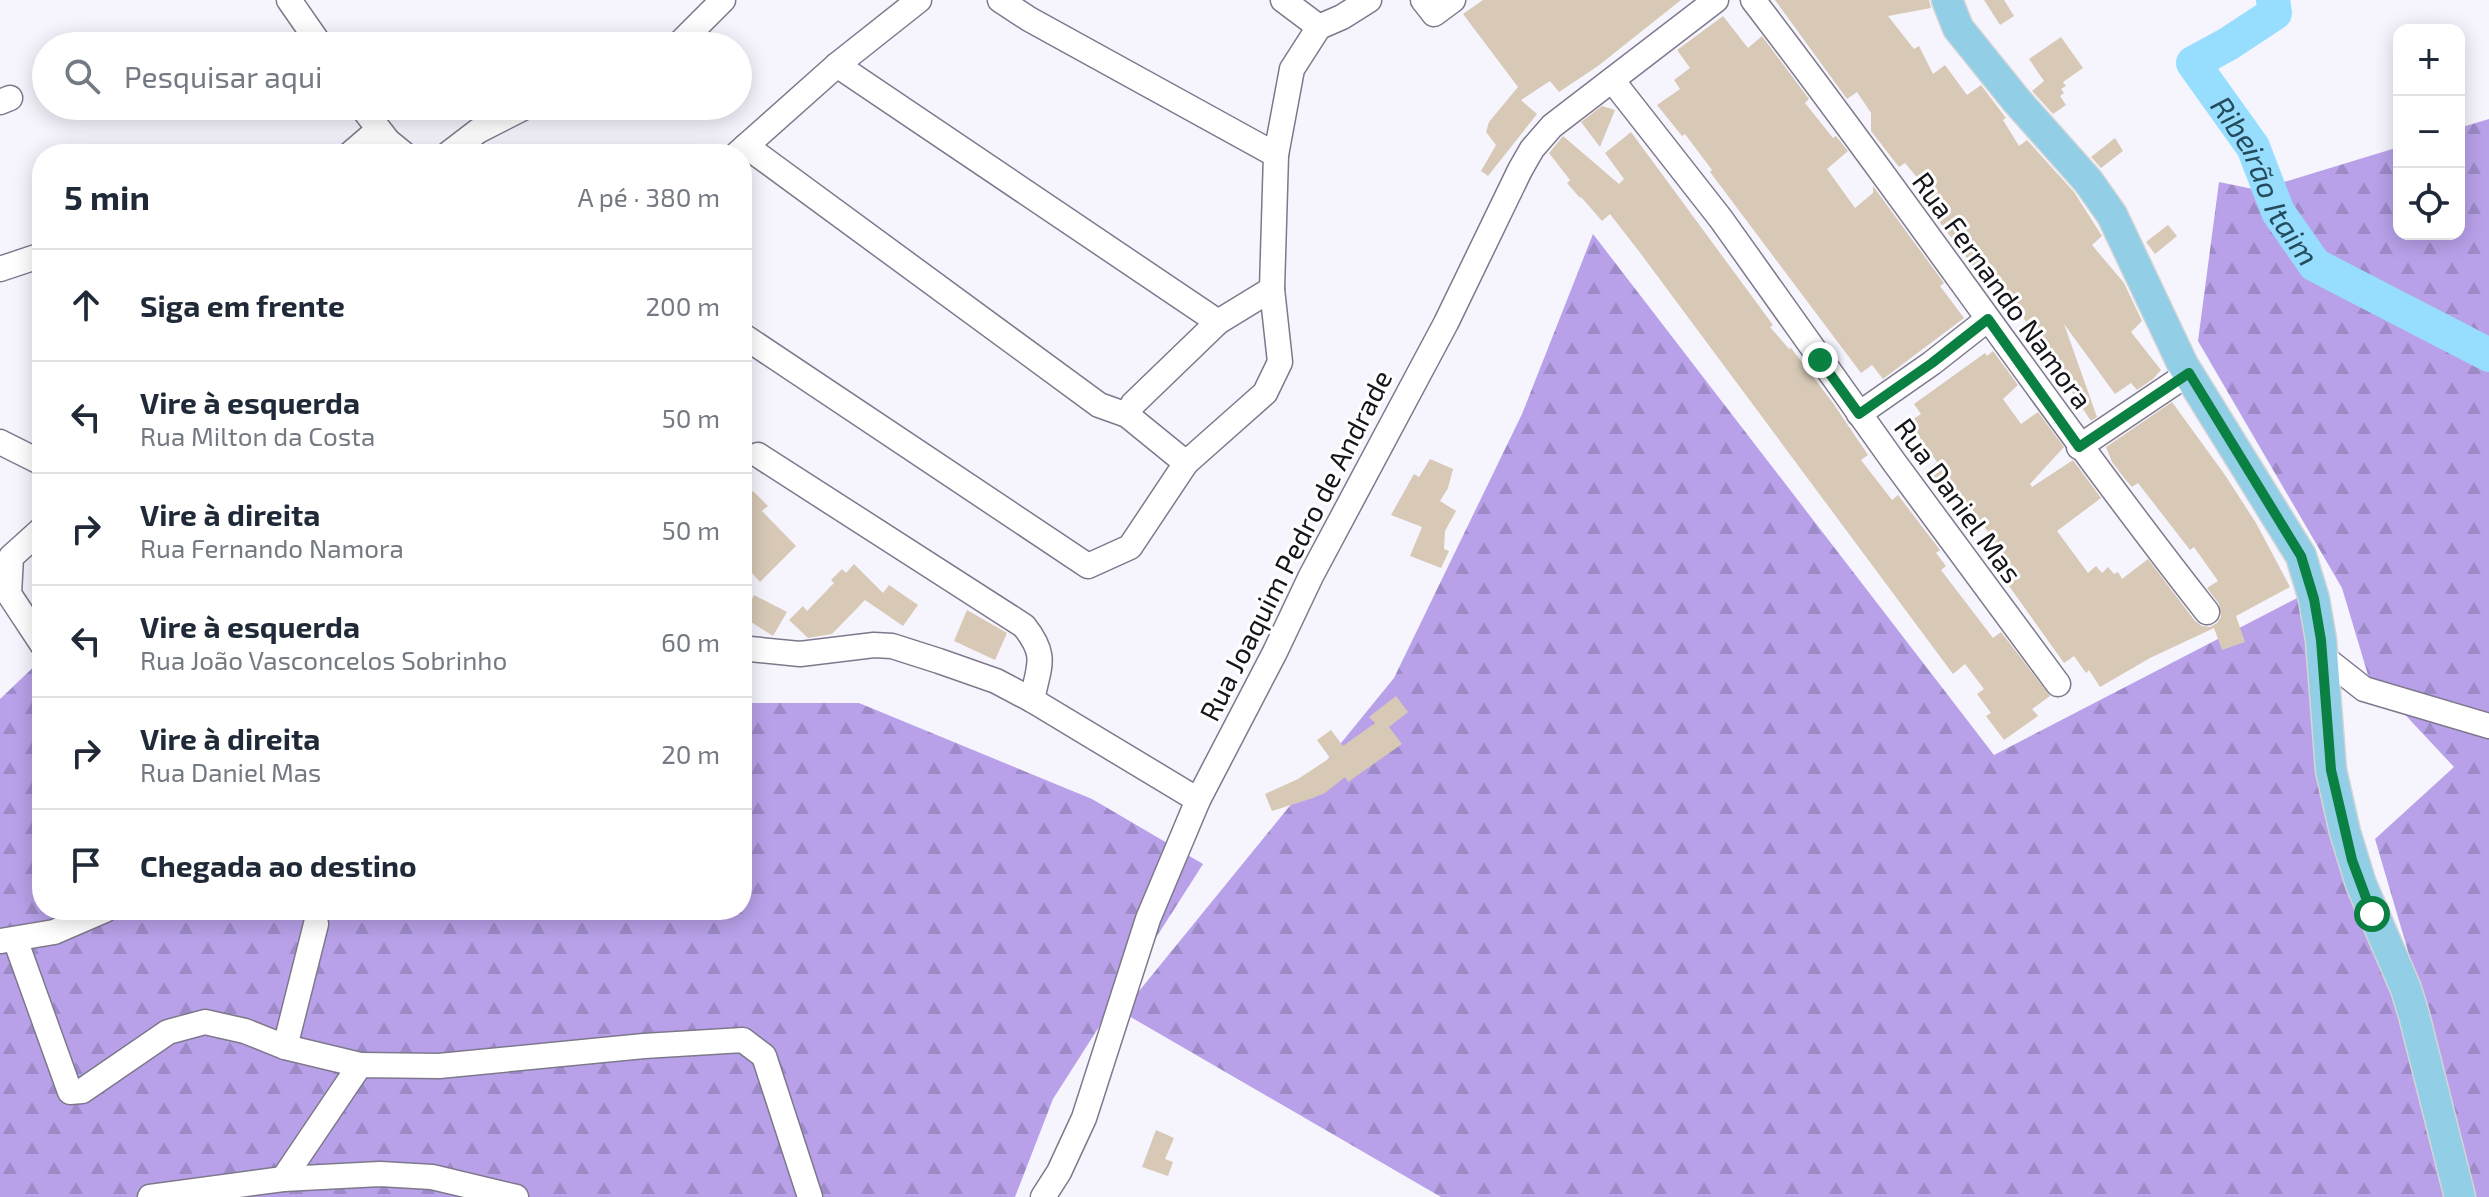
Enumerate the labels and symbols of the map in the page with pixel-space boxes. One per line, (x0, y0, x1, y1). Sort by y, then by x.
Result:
water label: Ribeirão Itaim (2204, 89, 2327, 272)
street label: Rua Fernando Namora (1906, 165, 2100, 415)
route end (1802, 342, 1838, 378)
street label: Rua Joaquim Pedro de Andrade (1191, 364, 1399, 726)
street label: Rua Daniel Mas (1888, 411, 2030, 589)
route start (2354, 896, 2390, 932)

